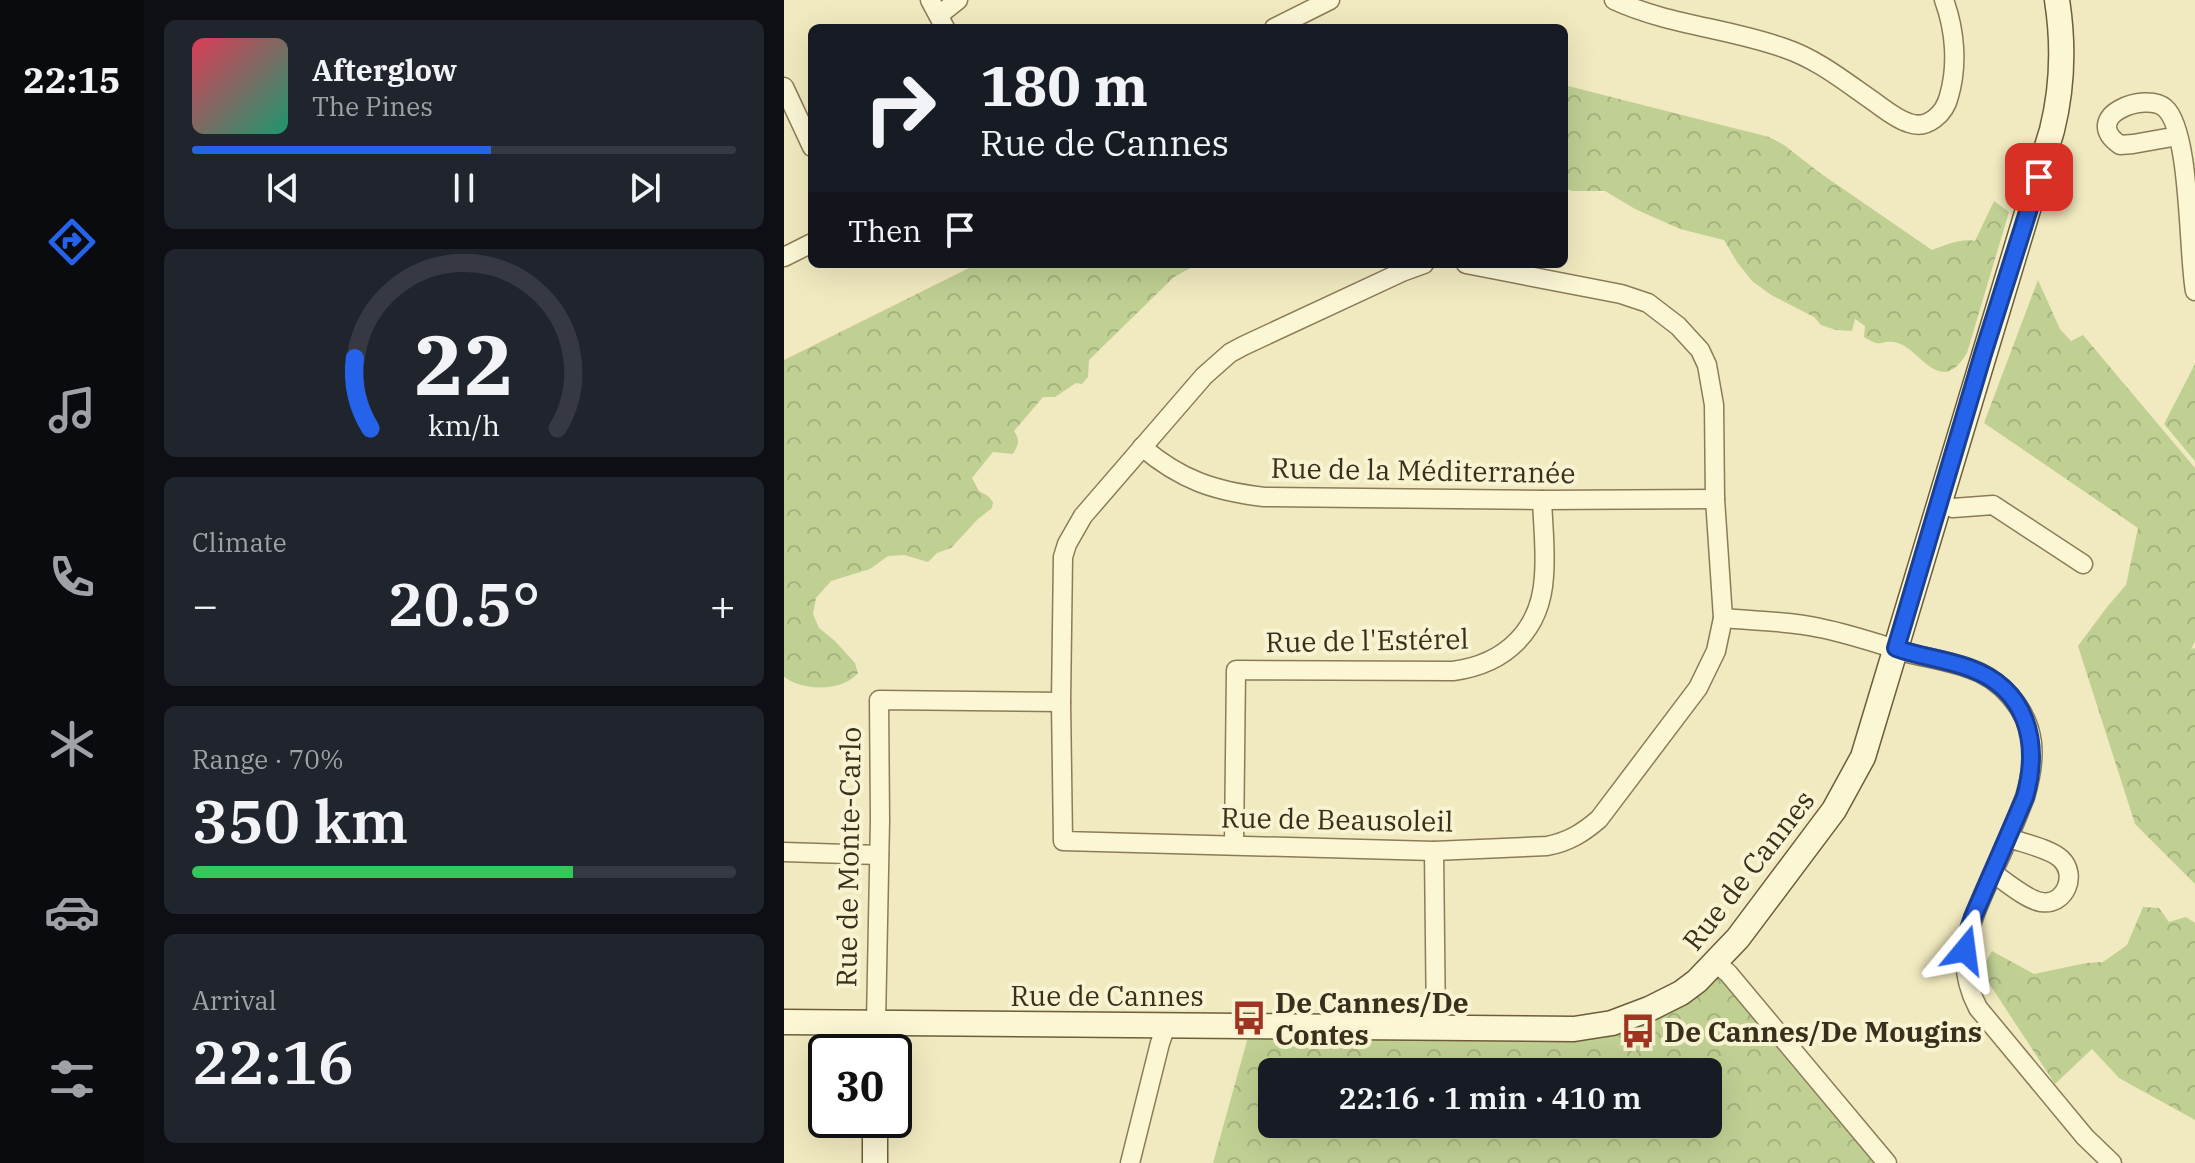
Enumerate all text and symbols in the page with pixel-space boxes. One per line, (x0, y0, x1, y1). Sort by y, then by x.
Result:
text: 180 m (980, 49, 1148, 121)
text: Afterglow (312, 50, 457, 89)
text: 22:15 (23, 56, 121, 103)
icon: right (848, 56, 952, 160)
text: The Pines (312, 89, 433, 123)
text: Rue de Cannes (980, 119, 1229, 166)
pin (2005, 143, 2073, 211)
icon: arrive (2017, 155, 2061, 199)
icon: previous (261, 166, 305, 210)
icon: pause (442, 166, 486, 210)
icon: next (623, 166, 667, 210)
icon: arrive (938, 208, 982, 252)
text: Then (848, 211, 922, 250)
icon: directions (44, 214, 100, 270)
text: 22 (414, 309, 514, 417)
icon: music (44, 382, 100, 438)
text: km/h (428, 407, 500, 444)
street label: Rue de la Méditerranée (1270, 449, 1576, 491)
text: Climate (192, 525, 287, 559)
icon: phone (44, 549, 100, 605)
text: 20.5° (388, 564, 540, 643)
text: − (192, 576, 218, 633)
text: + (710, 576, 736, 633)
street label: Rue de l'Estérel (1265, 620, 1469, 660)
icon: climate (44, 716, 100, 772)
street label: Rue de Monte-Carlo (827, 726, 869, 988)
text: Range · 70% (192, 742, 344, 776)
text: 350 km (192, 781, 408, 860)
street label: Rue de Cannes (1674, 782, 1822, 958)
street label: Rue de Beausoleil (1220, 798, 1454, 840)
icon: car (44, 884, 100, 940)
position arrow (1923, 908, 2007, 992)
street label: Rue de Cannes (1010, 977, 1204, 1014)
text: Arrival (192, 983, 277, 1017)
place label: De Cannes/De Contes (1275, 984, 1469, 1053)
bus stop icon: De Cannes/De Contes (1230, 999, 1268, 1037)
bus stop icon: De Cannes/De Mougins (1619, 1012, 1657, 1050)
place label: De Cannes/De Mougins (1664, 1013, 1982, 1050)
text: 22:16 (192, 1022, 354, 1101)
speed limit sign: 30 (808, 1034, 912, 1138)
icon: filters (44, 1051, 100, 1107)
text: 22:16 · 1 min · 410 m (1339, 1078, 1641, 1117)

